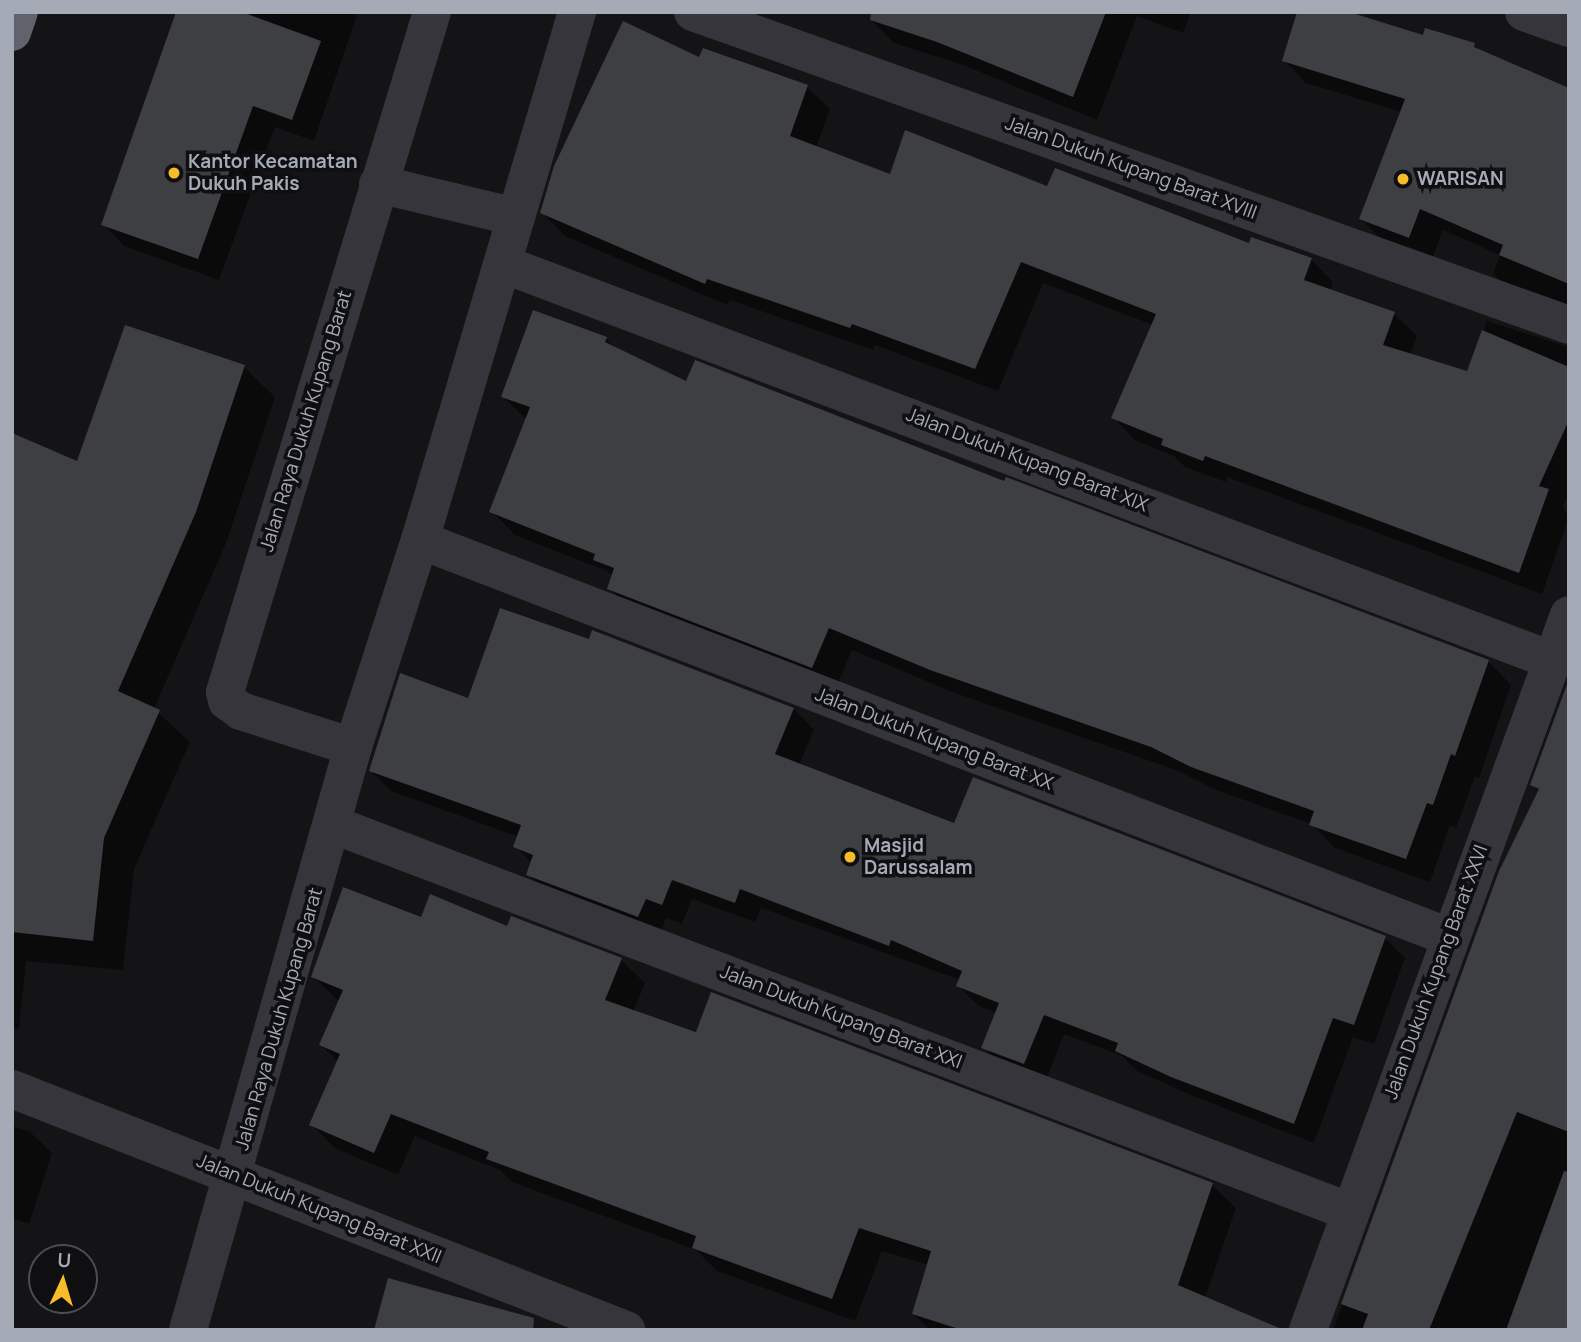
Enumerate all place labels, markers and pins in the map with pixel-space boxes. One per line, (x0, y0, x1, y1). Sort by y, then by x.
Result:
place label: Kantor Kecamatan Dukuh Pakis (188, 151, 358, 195)
marker: Kantor Kecamatan Dukuh Pakis (166, 165, 182, 181)
place label: WARISAN (1417, 168, 1504, 190)
marker: WARISAN (1395, 171, 1411, 187)
place label: Masjid Darussalam (864, 835, 973, 879)
marker: Masjid Darussalam (842, 849, 858, 865)

